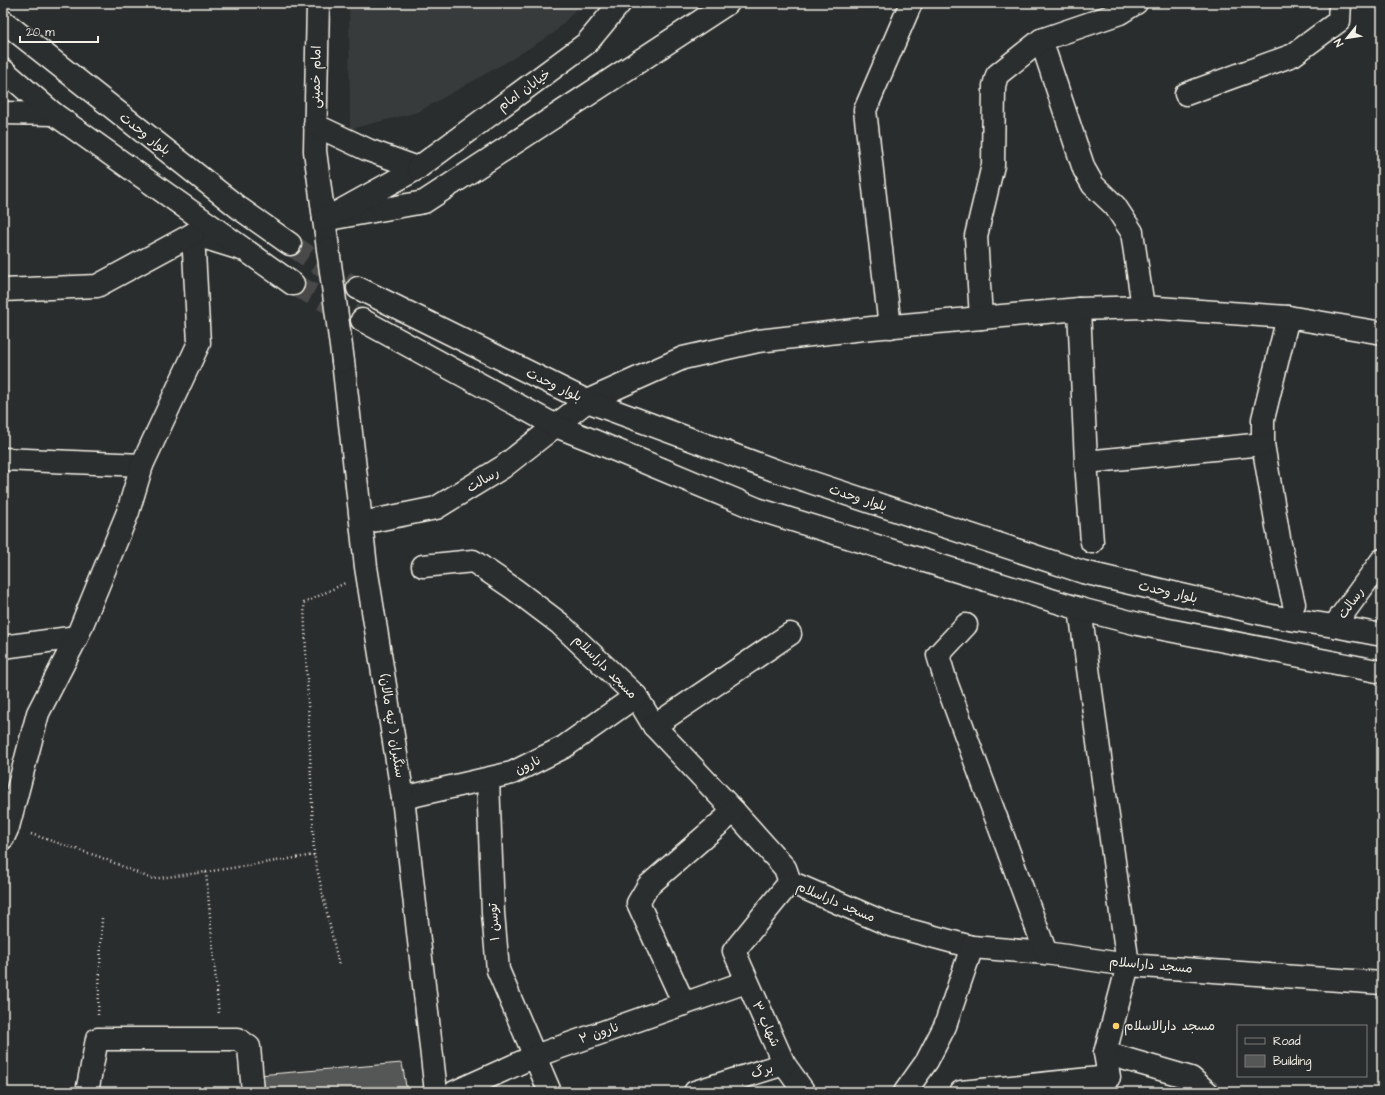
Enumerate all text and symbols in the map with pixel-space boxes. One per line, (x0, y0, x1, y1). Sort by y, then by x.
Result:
scale bar (20, 18, 98, 44)
north arrow (1327, 18, 1367, 58)
text: 20 m (26, 24, 55, 41)
text: N (1331, 36, 1347, 49)
street label: امام خمینی (306, 45, 327, 109)
street label: خیابان امام (494, 65, 555, 116)
street label: بلوار وحدت (116, 108, 174, 160)
street label: بلوار وحدت (523, 364, 585, 406)
street label: رسالت (463, 463, 503, 497)
street label: بلوار وحدت (827, 480, 889, 516)
street label: بلوار وحدت (1137, 576, 1199, 608)
street label: رسالت (1333, 584, 1369, 622)
street label: مسجد داراسلام (568, 631, 641, 704)
street label: سنگبران ( تپه مالان) (375, 673, 409, 779)
street label: نارون (512, 751, 544, 779)
street label: مسجد داراسلام (794, 877, 878, 928)
street label: توسن ۱ (484, 902, 504, 942)
street label: مسجد داراسلام (1108, 952, 1194, 979)
street label: شهاب ۳ (748, 998, 784, 1050)
place label: مسجد دارالاسلام (1124, 1017, 1215, 1036)
street label: نارون ۲ (577, 1018, 621, 1048)
marker: مسجد دارالاسلام (1111, 1021, 1121, 1031)
legend (1237, 1025, 1367, 1077)
text: Road (1273, 1033, 1301, 1050)
text: Building (1273, 1053, 1311, 1071)
street label: برگ (749, 1059, 775, 1083)

